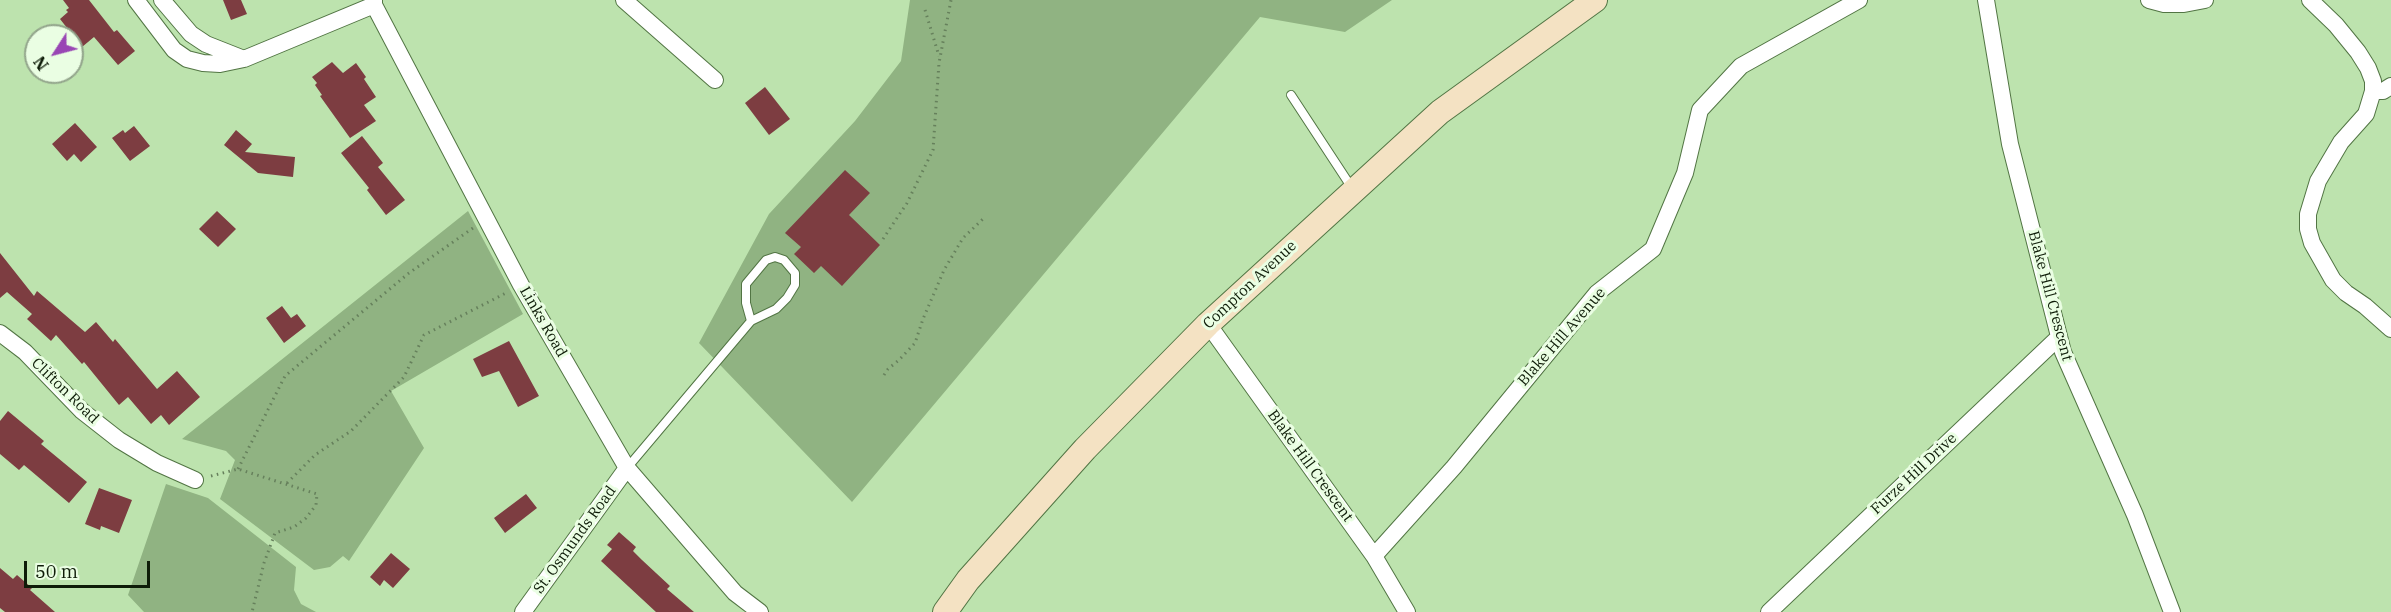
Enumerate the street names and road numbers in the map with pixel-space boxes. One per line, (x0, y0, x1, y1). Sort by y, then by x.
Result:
street label: Blake Hill Crescent (2024, 229, 2076, 363)
street label: Compton Avenue (1200, 237, 1300, 333)
street label: Links Road (516, 283, 570, 361)
street label: Blake Hill Avenue (1514, 284, 1610, 390)
street label: Clifton Road (28, 354, 102, 428)
street label: Blake Hill Crescent (1263, 407, 1357, 525)
street label: Furze Hill Drive (1867, 430, 1961, 518)
street label: St. Osmunds Road (530, 483, 620, 597)

